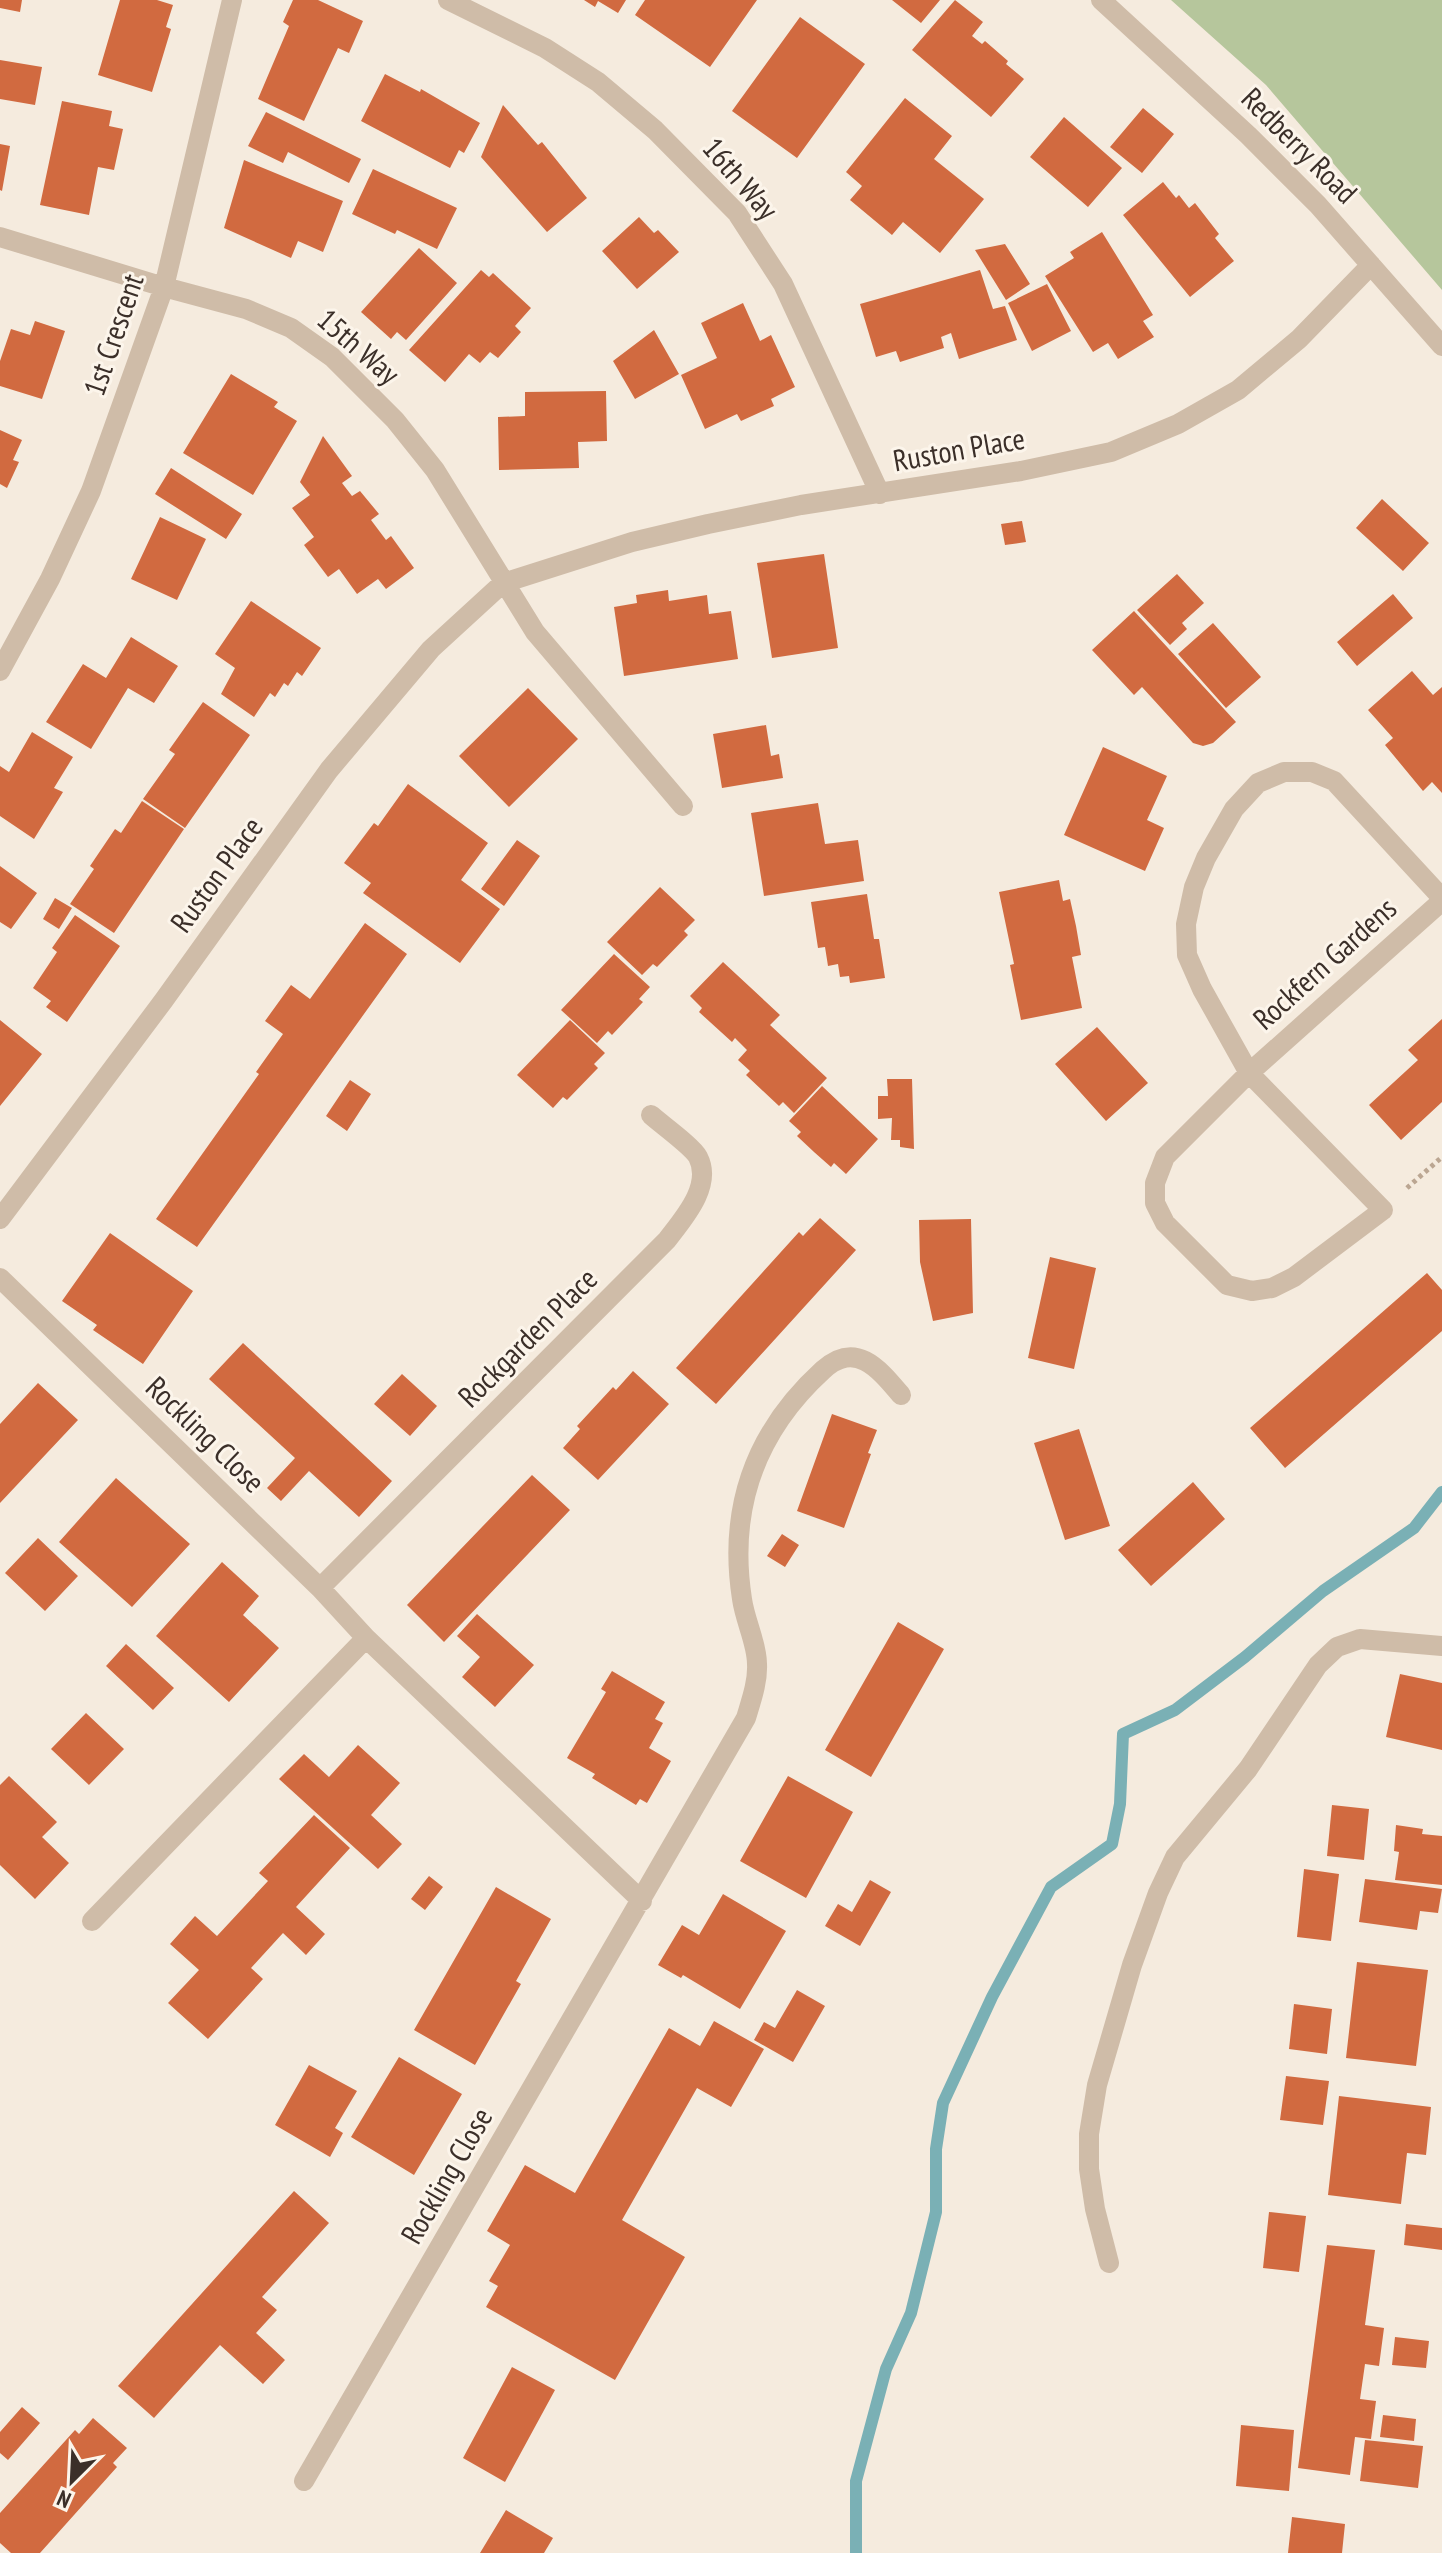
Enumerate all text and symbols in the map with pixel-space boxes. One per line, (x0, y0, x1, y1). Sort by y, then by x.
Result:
street label: Redberry Road (1234, 79, 1366, 211)
street label: 16th Way (695, 129, 788, 228)
street label: 1st Crescent (74, 268, 152, 401)
street label: 15th Way (310, 299, 409, 393)
street label: Ruston Place (890, 418, 1028, 479)
street label: Ruston Place (161, 809, 271, 939)
street label: Rockfern Gardens (1244, 888, 1404, 1038)
street label: Rockgarden Place (449, 1259, 605, 1415)
street label: Rockling Close (138, 1368, 274, 1500)
street label: Rockling Close (391, 2100, 500, 2250)
north arrow (32, 2441, 112, 2521)
text: N (53, 2484, 75, 2514)

